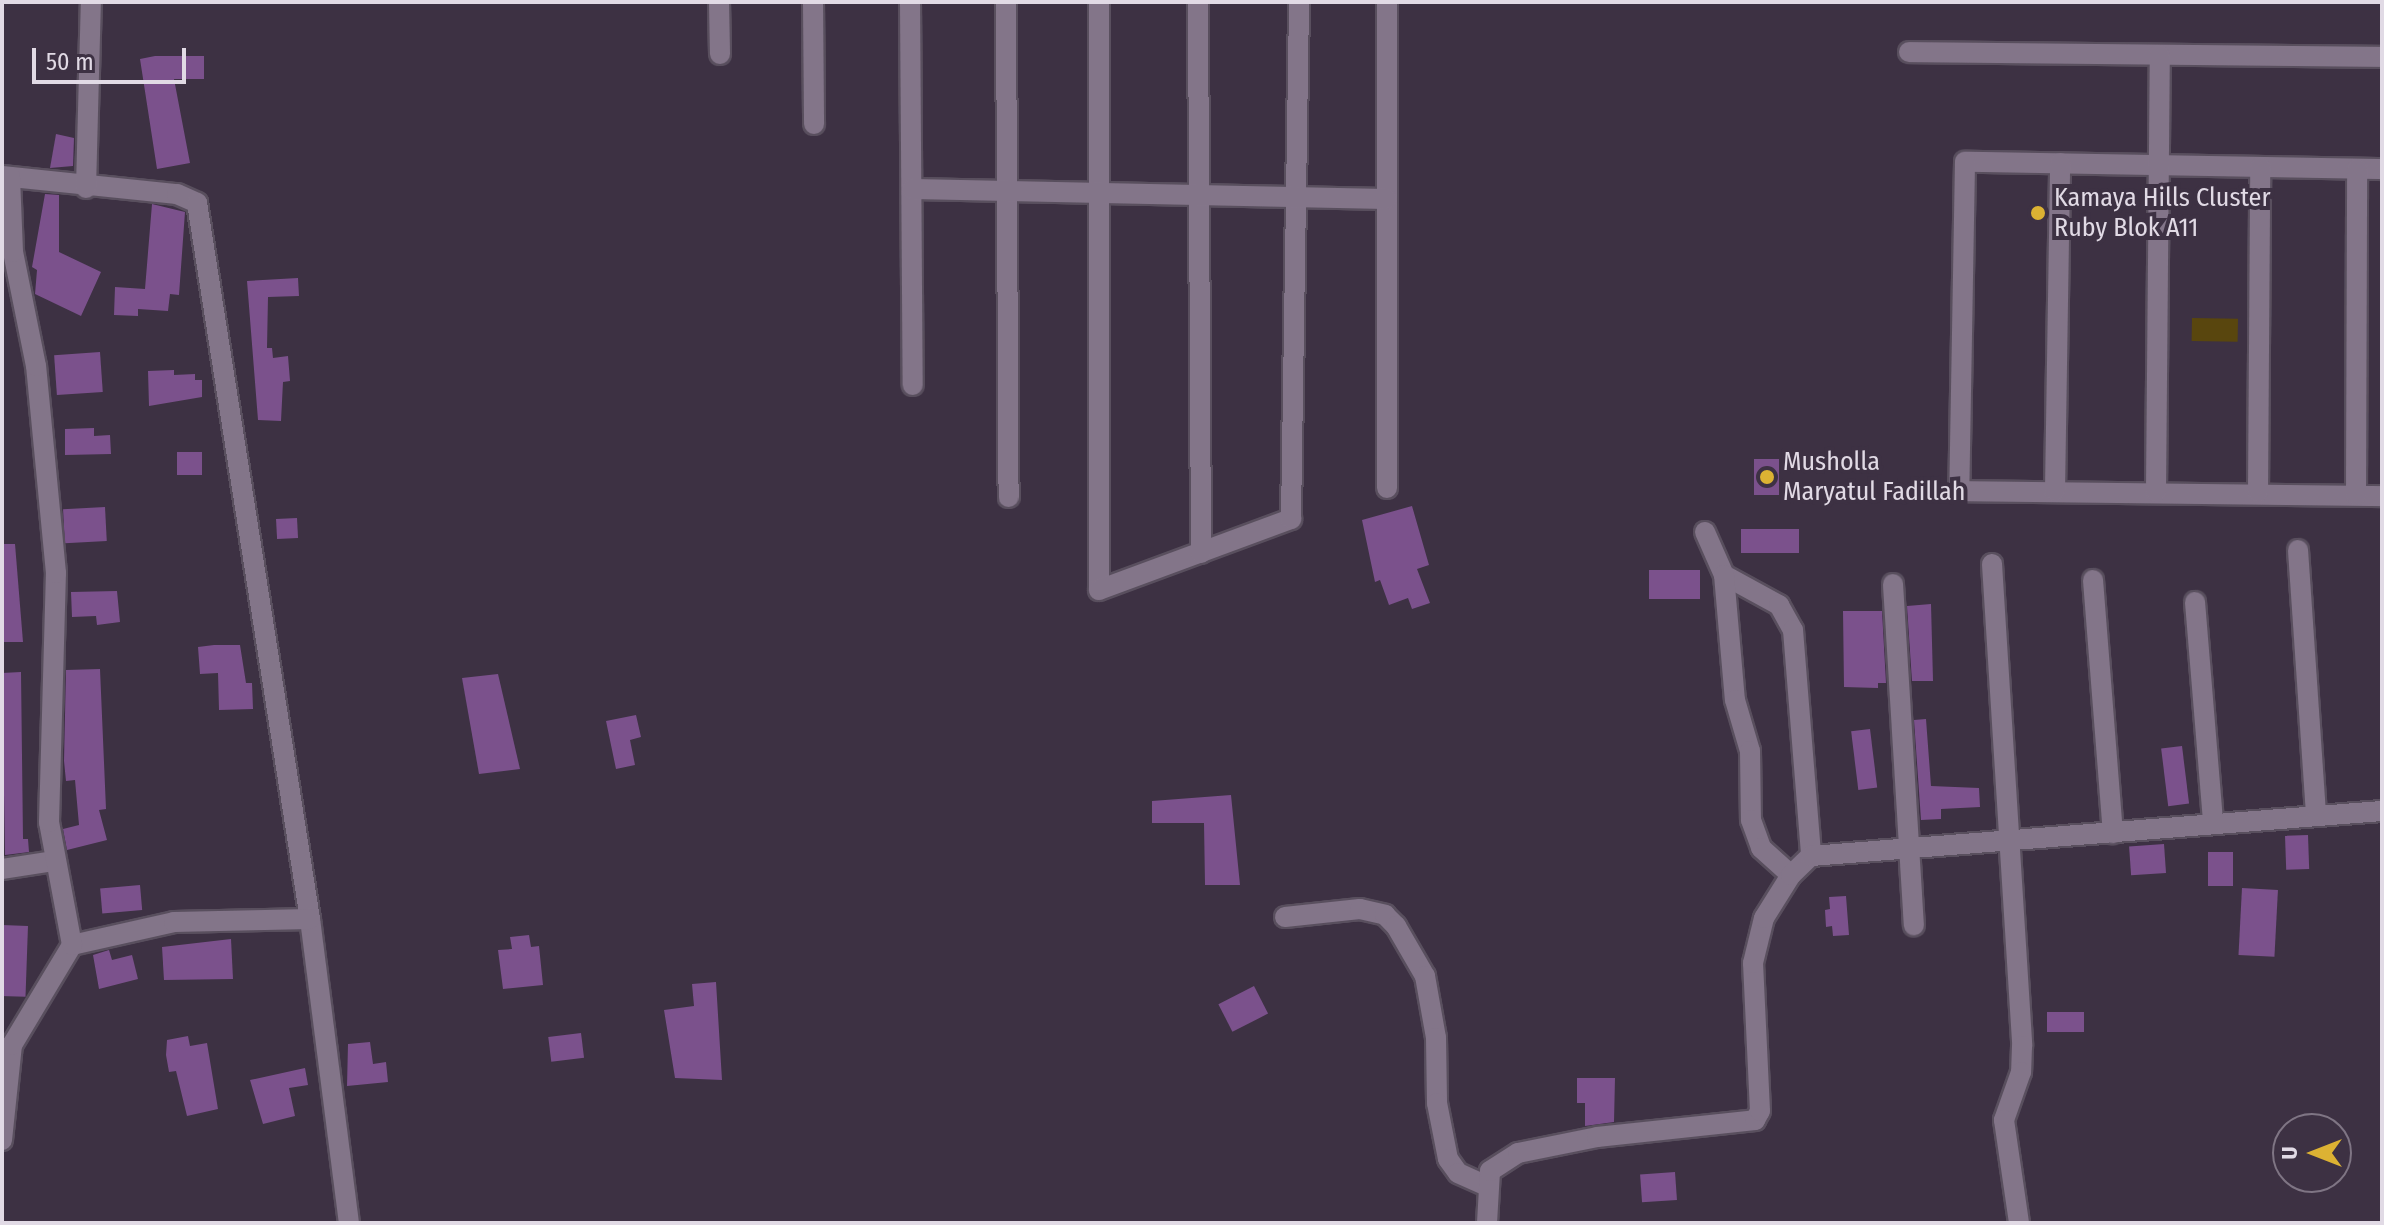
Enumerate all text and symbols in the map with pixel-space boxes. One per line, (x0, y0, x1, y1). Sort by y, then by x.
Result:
scale bar (36, 32, 190, 82)
text: 50 m (46, 48, 94, 76)
place label: Kamaya Hills Cluster Ruby Blok A11 (2054, 182, 2271, 244)
marker: Kamaya Hills Cluster Ruby Blok A11 (2029, 204, 2047, 222)
place label: Musholla Maryatul Fadillah (1783, 446, 1965, 508)
marker: Musholla Maryatul Fadillah (1758, 468, 1776, 486)
north arrow (2272, 1113, 2352, 1193)
text: U (2276, 1147, 2303, 1159)

